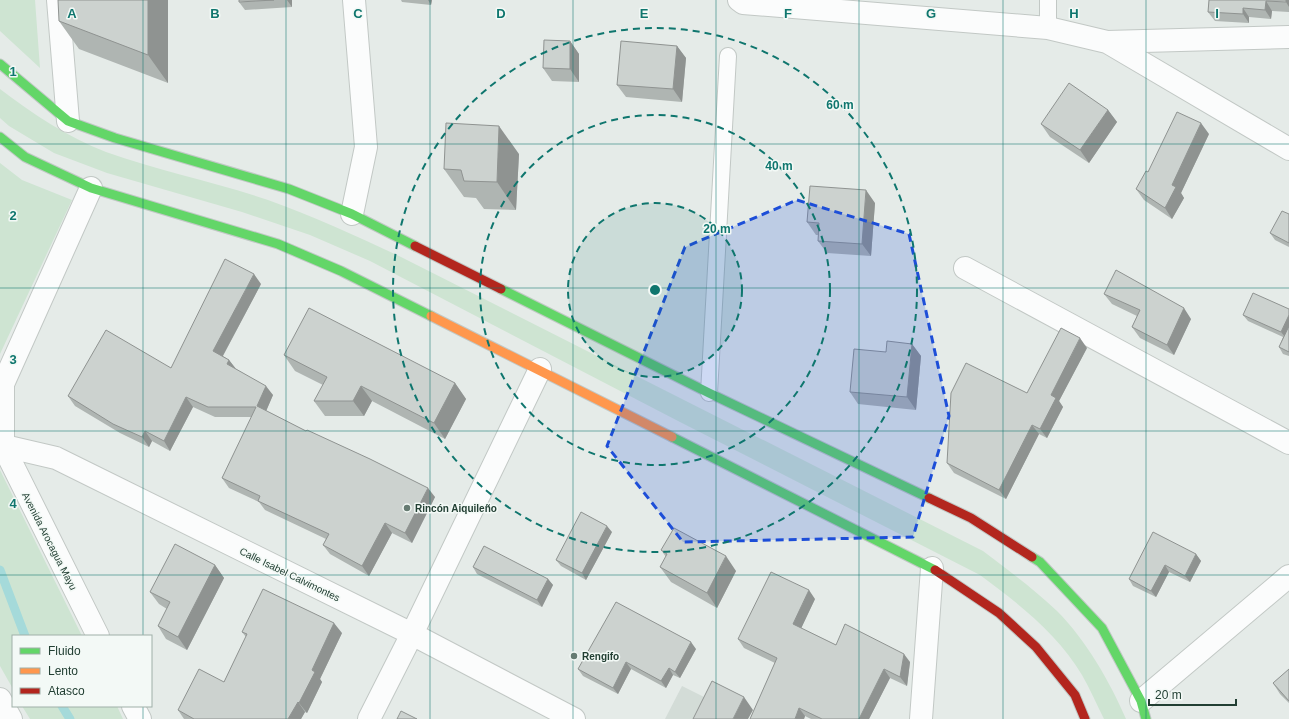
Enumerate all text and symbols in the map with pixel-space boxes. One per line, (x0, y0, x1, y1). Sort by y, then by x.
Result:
text: A (67, 6, 77, 21)
text: B (210, 6, 220, 21)
text: C (353, 6, 363, 21)
text: D (496, 6, 506, 21)
text: E (640, 6, 649, 21)
text: F (784, 6, 792, 21)
text: G (926, 6, 936, 21)
text: H (1069, 6, 1079, 21)
text: I (1215, 6, 1219, 21)
text: 1 (9, 64, 17, 79)
text: 60 m (826, 98, 854, 112)
text: 40 m (765, 159, 793, 173)
text: 2 (9, 208, 17, 223)
text: 20 m (703, 222, 731, 236)
centre of rings (648, 283, 662, 297)
text: 3 (9, 352, 17, 367)
street label: Avenida Arocagua Mayu (20, 491, 79, 592)
text: 4 (9, 496, 17, 511)
marker: Rincón Aiquileño (402, 503, 412, 513)
place label: Rincón Aiquileño (415, 503, 497, 514)
street label: Calle Isabel Calvimontes (238, 545, 342, 604)
legend (12, 635, 152, 707)
text: Fluido (48, 644, 81, 658)
marker: Rengifo (569, 651, 579, 661)
place label: Rengifo (582, 651, 619, 662)
text: Lento (48, 664, 78, 678)
scale bar (1149, 681, 1236, 707)
text: Atasco (48, 684, 85, 698)
text: 20 m (1155, 688, 1182, 702)

